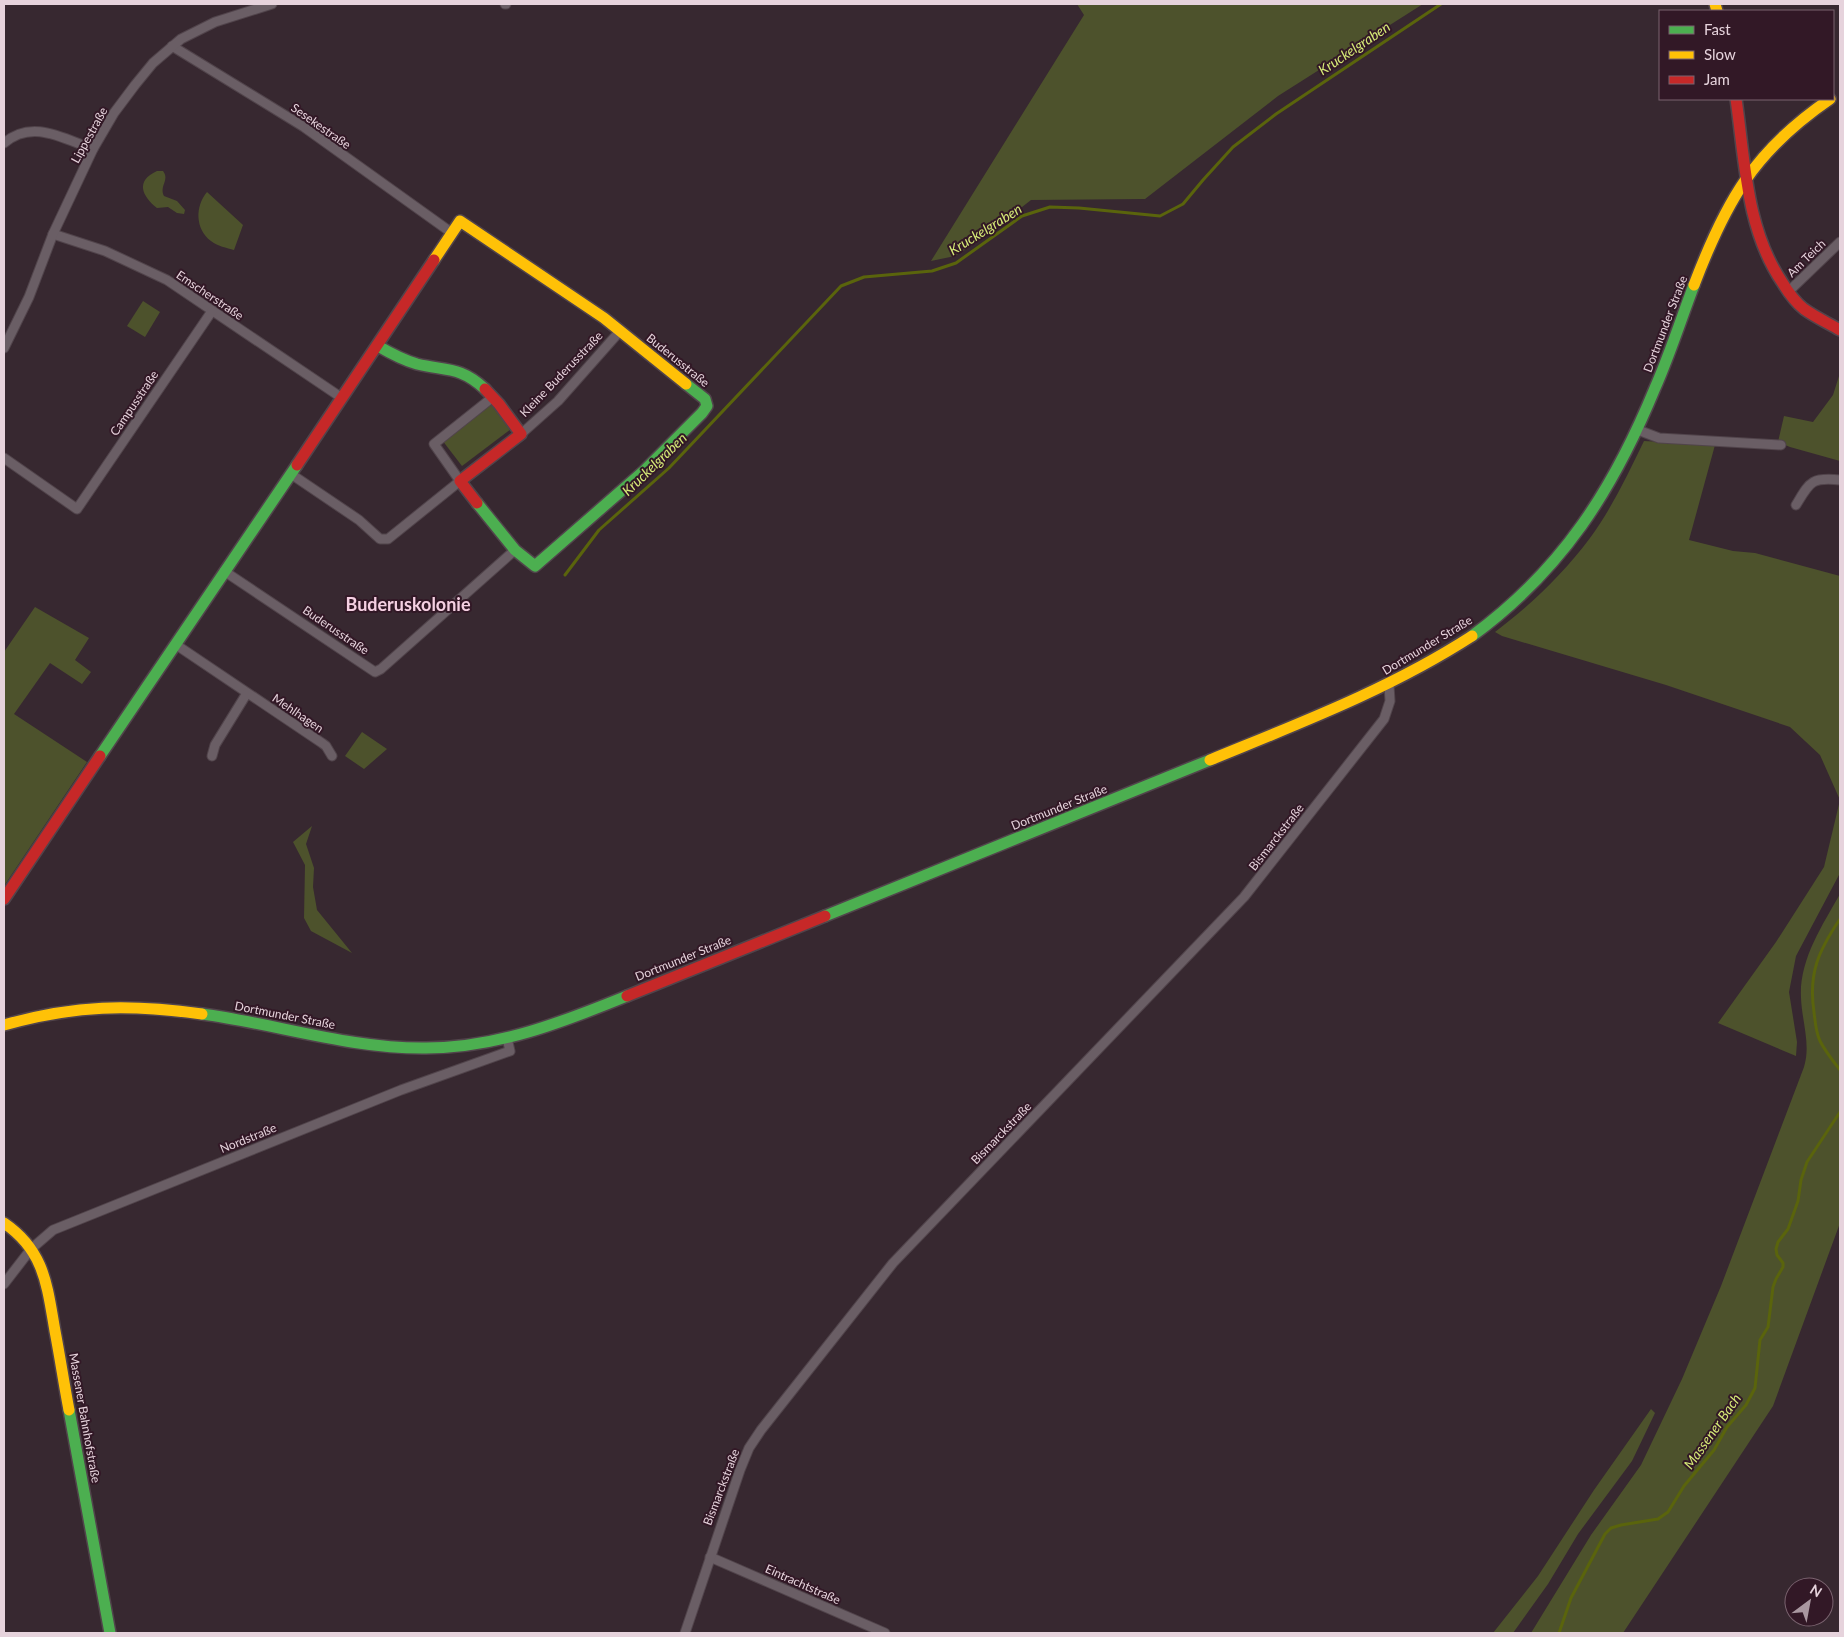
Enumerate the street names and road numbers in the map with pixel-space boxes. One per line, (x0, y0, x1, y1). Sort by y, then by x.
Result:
street label: Sesekestraße (288, 100, 354, 152)
street label: Lippestraße (67, 104, 111, 166)
street label: Am Teich (1784, 236, 1828, 280)
street label: Emscherstraße (173, 267, 247, 323)
street label: Dortmunder Straße (1640, 274, 1690, 374)
street label: Kleine Buderusstraße (516, 328, 606, 420)
street label: Buderusstraße (643, 330, 713, 390)
street label: Campusstraße (107, 368, 161, 438)
street label: Buderusstraße (300, 602, 372, 658)
street label: Dortmunder Straße (1379, 612, 1475, 678)
street label: Mehlhagen (269, 690, 327, 736)
street label: Dortmunder Straße (1009, 781, 1109, 833)
street label: Bismarckstraße (1245, 801, 1307, 873)
street label: Dortmunder Straße (633, 932, 733, 984)
street label: Dortmunder Straße (233, 998, 337, 1032)
street label: Bismarckstraße (968, 1099, 1034, 1167)
street label: Nordstraße (218, 1120, 278, 1156)
street label: Massener Bahnhofstraße (66, 1352, 104, 1484)
street label: Bismarckstraße (700, 1447, 742, 1527)
street label: Eintrachtstraße (763, 1561, 843, 1607)

